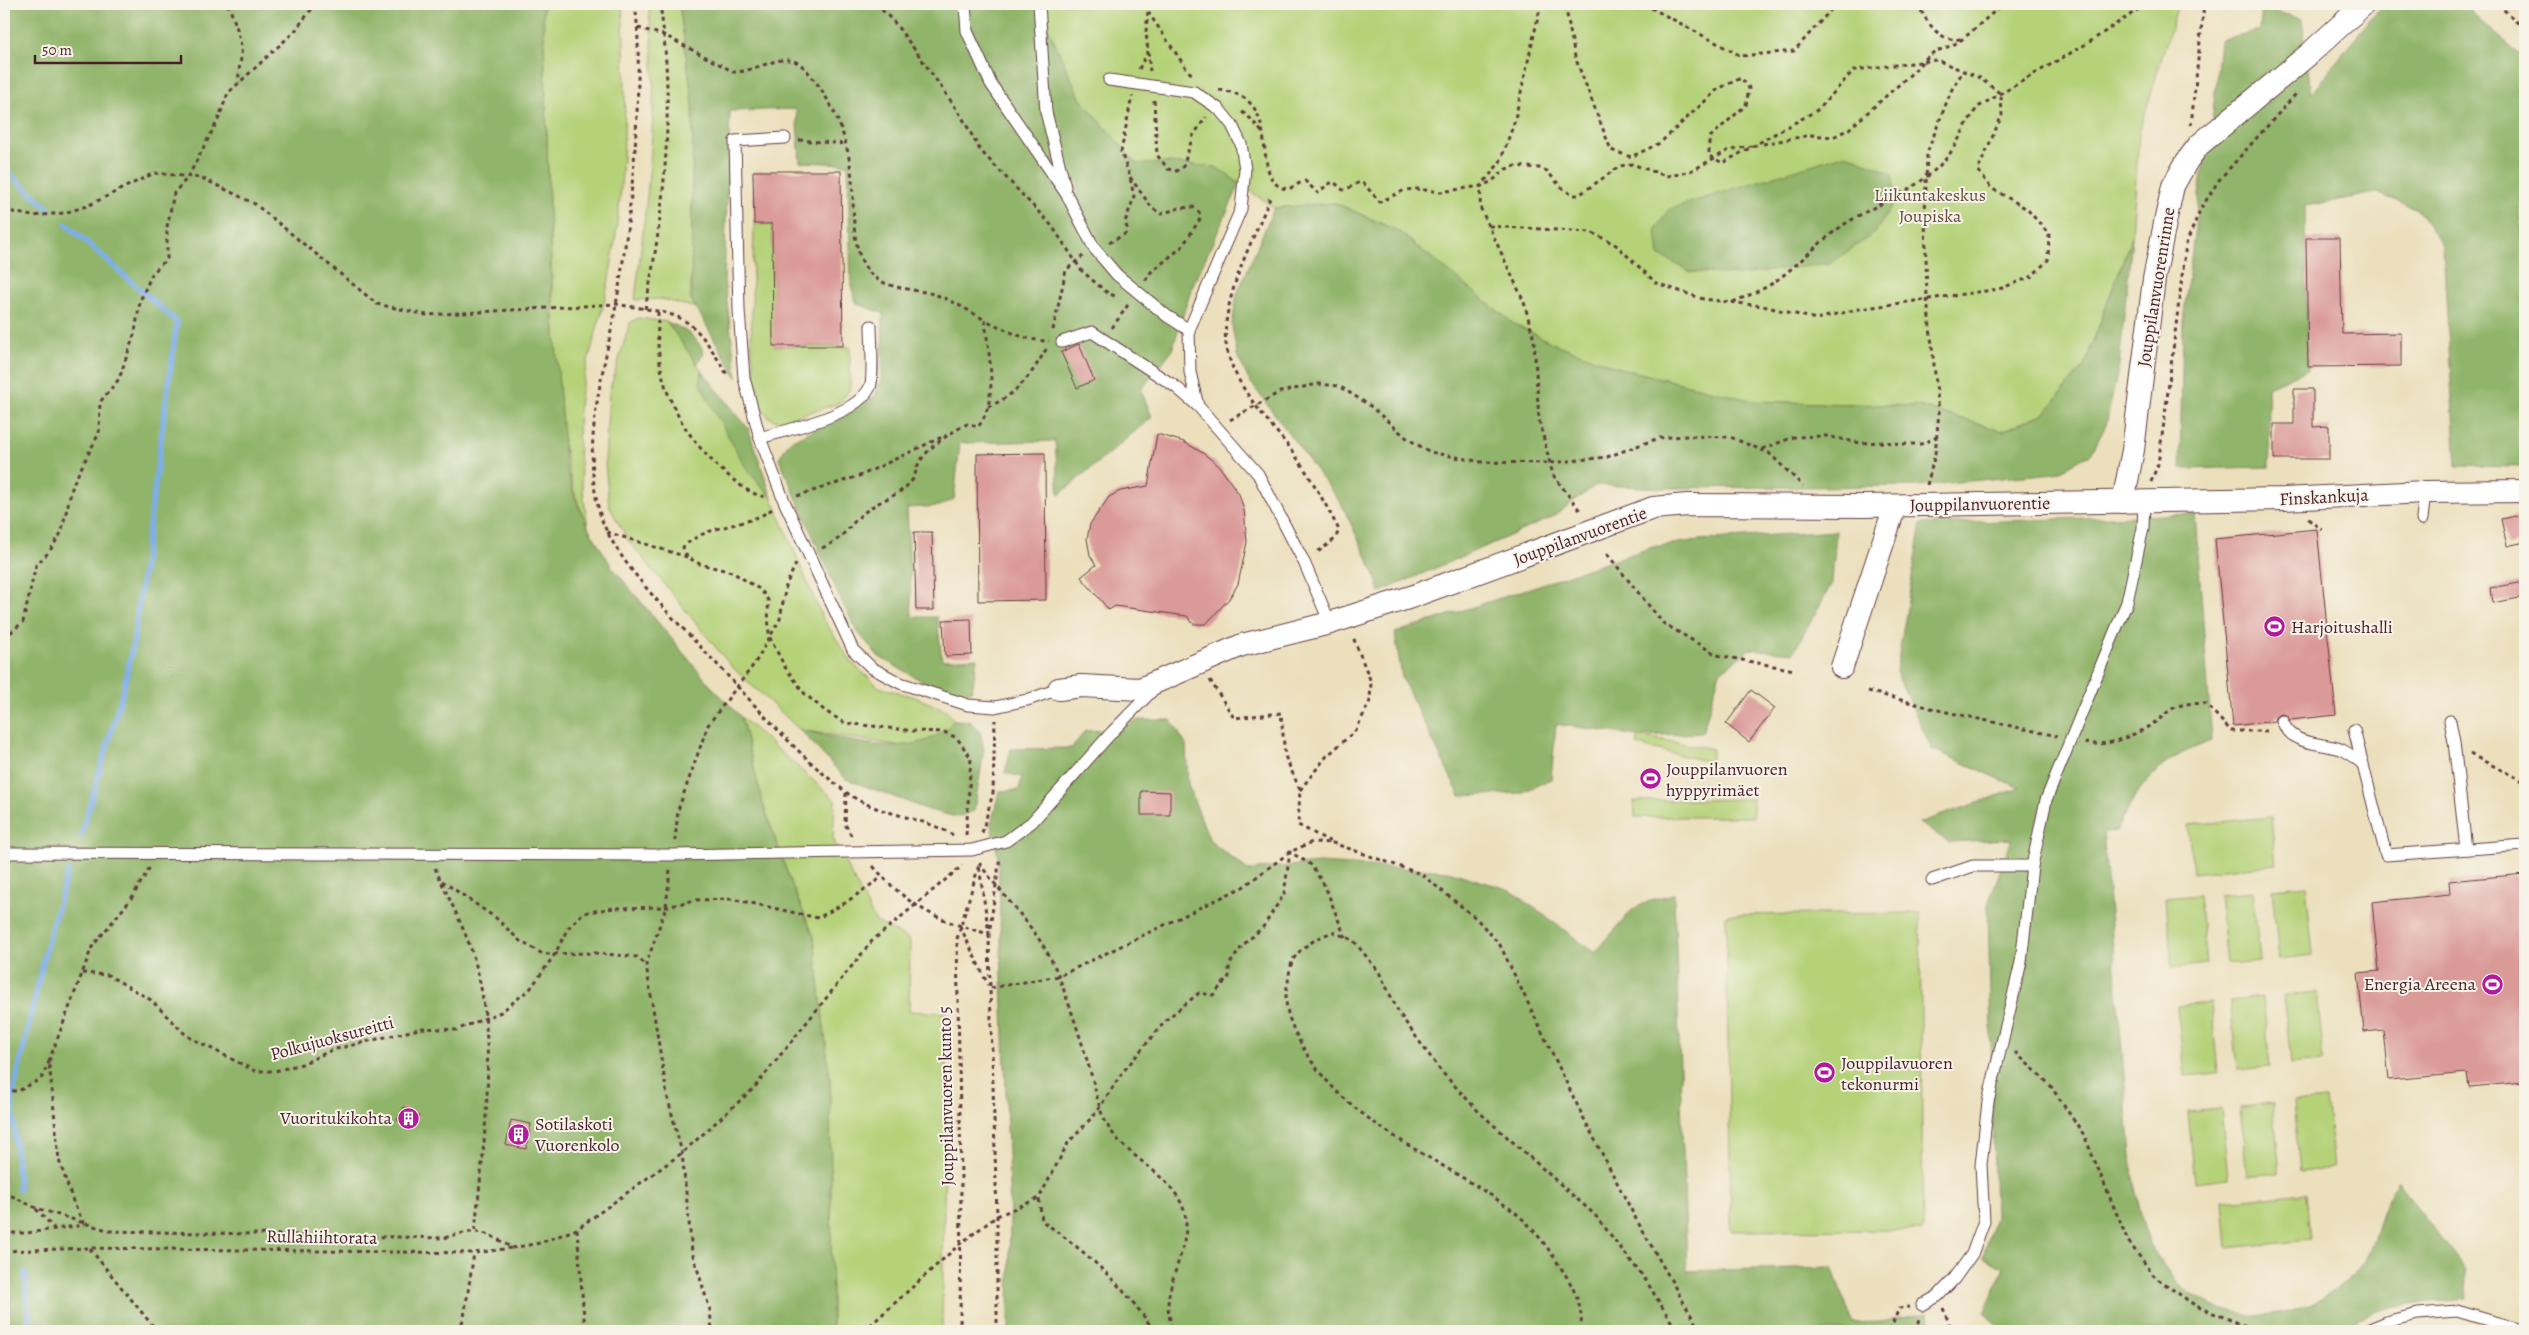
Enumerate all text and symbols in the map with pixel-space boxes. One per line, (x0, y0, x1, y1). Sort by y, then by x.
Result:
scale bar (35, 32, 181, 64)
text: 50 m (42, 40, 72, 60)
park label: Liikuntakeskus Joupiska (1874, 183, 1986, 228)
street label: Jouppilanvuorenrinne (2132, 205, 2180, 369)
street label: Finskankuja (2279, 483, 2370, 511)
street label: Jouppilanvuorentie (1909, 491, 2051, 517)
street label: Jouppilanvuorentie (1510, 501, 1650, 571)
sports icon: Harjoitushalli (2263, 615, 2287, 639)
place label: Harjoitushalli (2291, 615, 2393, 639)
place label: Jouppilanvuoren hyppyrimäet (1666, 757, 1788, 802)
sports icon: Jouppilanvuoren hyppyrimäet (1638, 767, 1662, 791)
place label: Energia Areena (2364, 972, 2477, 996)
sports icon: Energia Areena (2480, 972, 2504, 996)
street label: Jouppilanvuoren kunto 5 (932, 1006, 960, 1186)
street label: Polkujuoksureitti (268, 1010, 396, 1066)
place label: Jouppilavuoren tekonurmi (1841, 1051, 1953, 1096)
sports icon: Jouppilavuoren tekonurmi (1813, 1061, 1837, 1085)
place label: Vuoritukikohta (279, 1106, 393, 1130)
building icon: Vuoritukikohta (396, 1106, 420, 1130)
place label: Sotilaskoti Vuorenkolo (534, 1112, 620, 1157)
building icon: Sotilaskoti Vuorenkolo (507, 1122, 531, 1146)
street label: Rullahiihtorata (266, 1224, 378, 1250)

